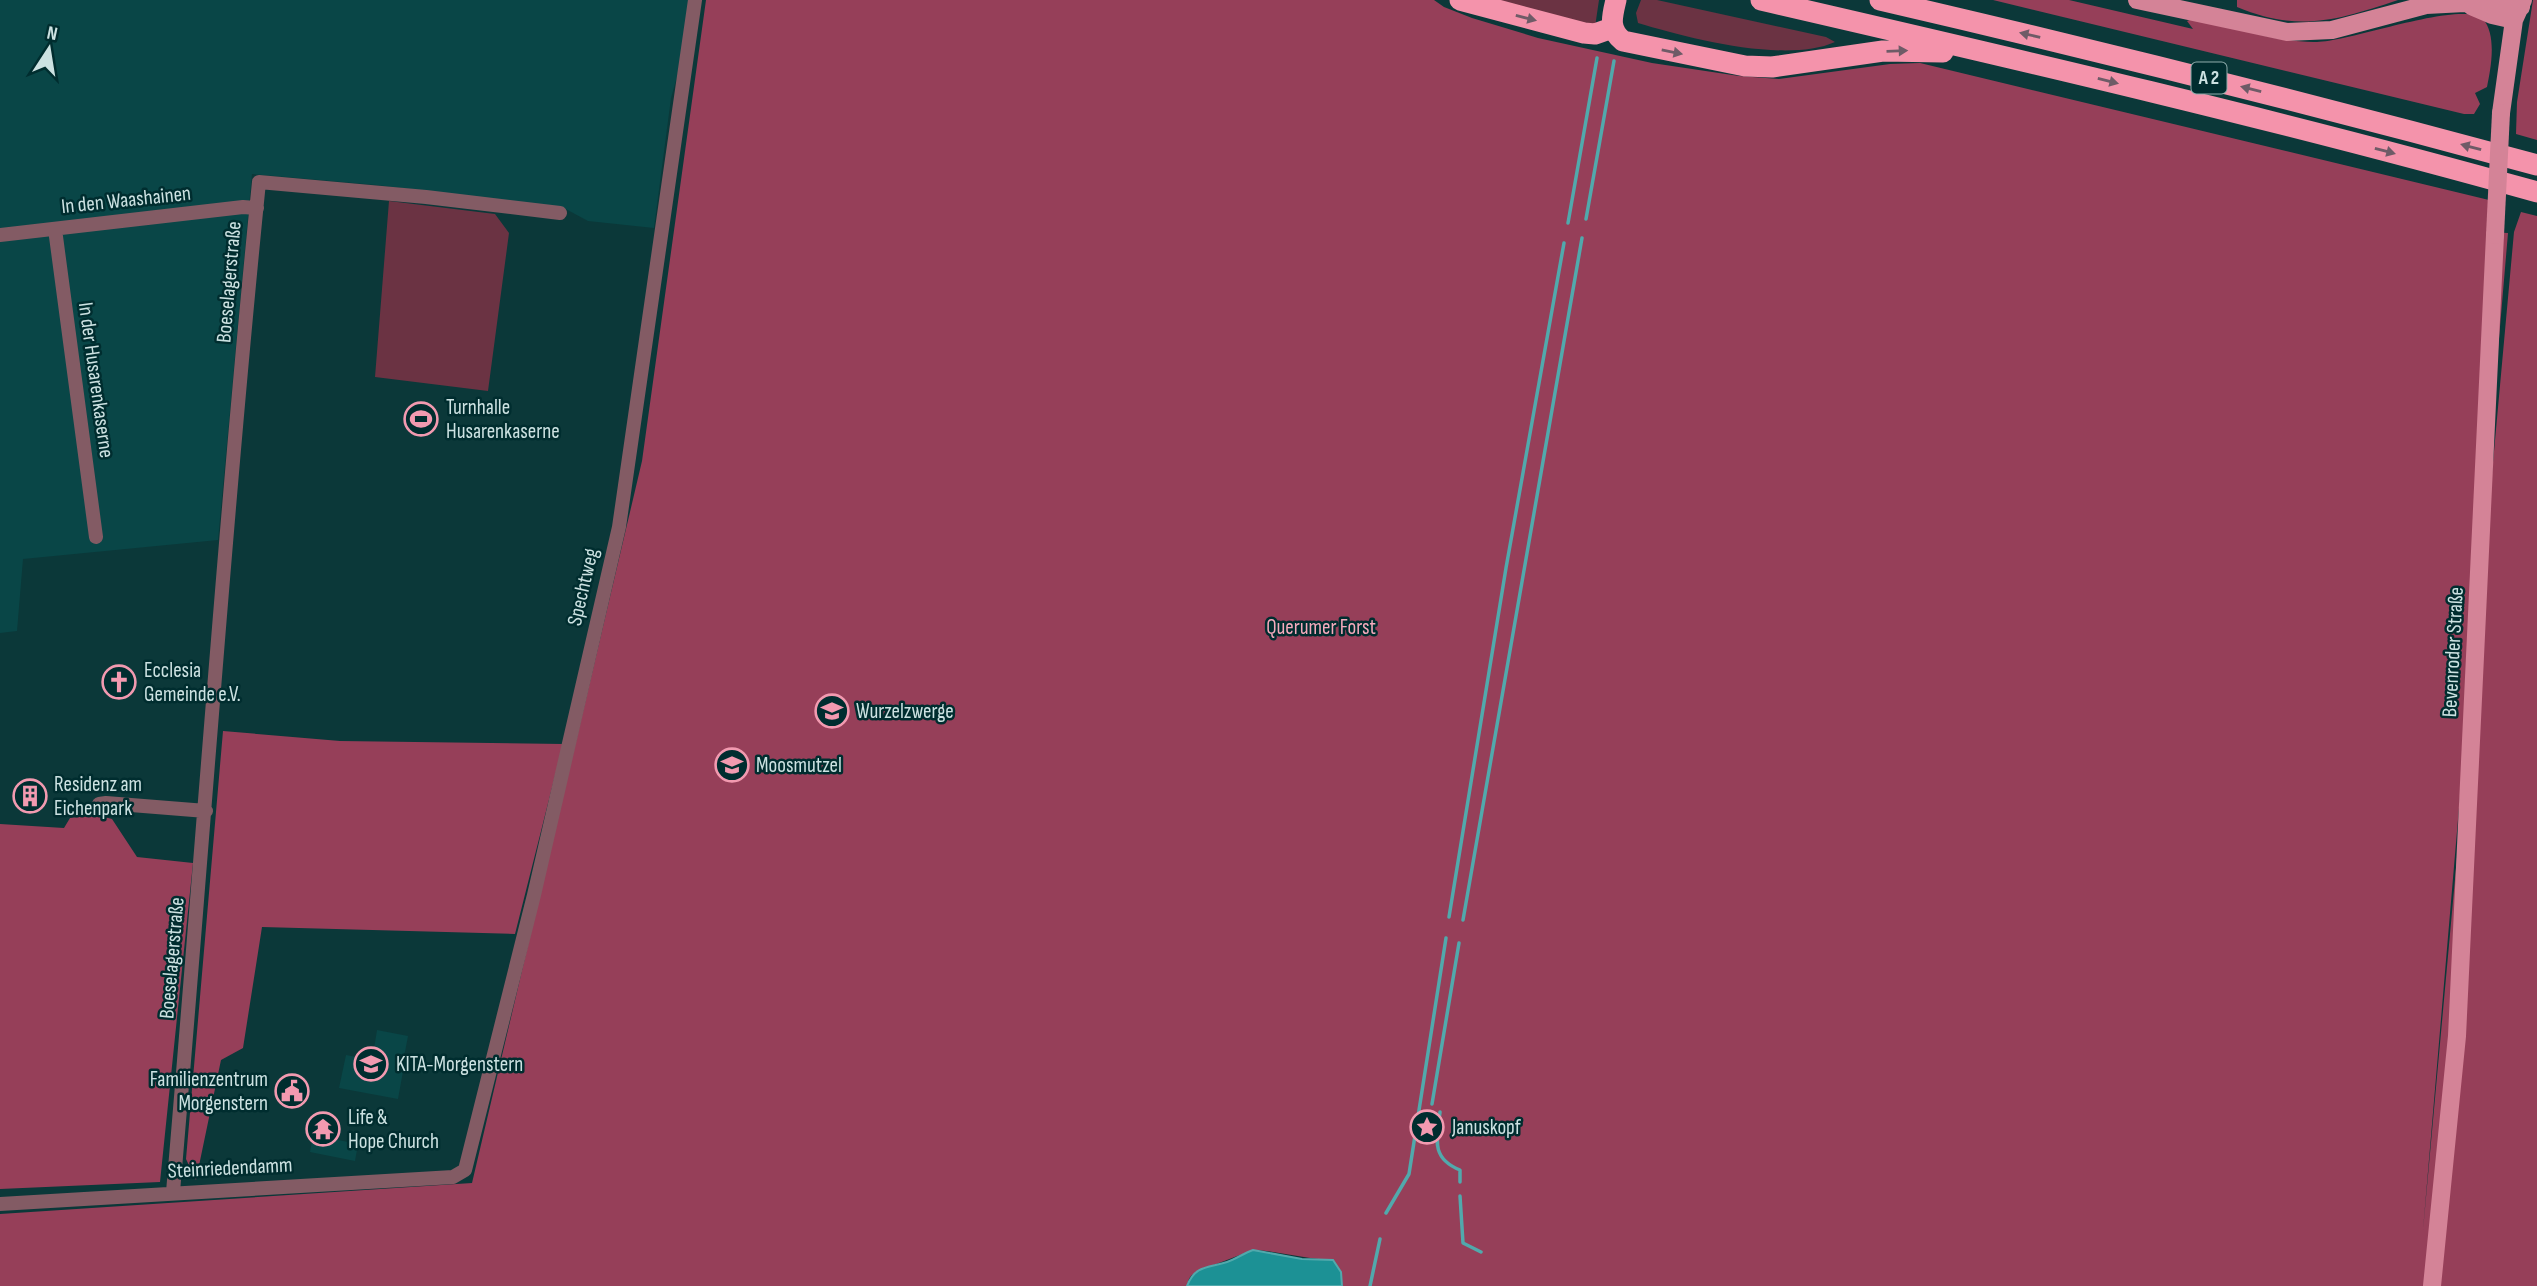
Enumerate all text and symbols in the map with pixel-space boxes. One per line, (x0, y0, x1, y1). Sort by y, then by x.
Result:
one-way arrow (1515, 13, 1537, 24)
north arrow (14, 14, 84, 84)
text: N (45, 22, 60, 46)
one-way arrow (2019, 29, 2041, 40)
one-way arrow (1887, 45, 1909, 56)
one-way arrow (1662, 47, 1684, 58)
road number: A 2 (2192, 62, 2226, 94)
one-way arrow (2097, 76, 2119, 87)
one-way arrow (2240, 83, 2262, 94)
one-way arrow (2460, 141, 2482, 152)
one-way arrow (2374, 146, 2396, 157)
street label: In den Waashainen (60, 181, 192, 219)
street label: Boeselagerstraße (211, 220, 247, 344)
street label: In der Husarenkaserne (73, 301, 119, 459)
place label: Turnhalle Husarenkaserne (446, 395, 560, 444)
sports icon: Turnhalle Husarenkaserne (402, 400, 440, 438)
street label: Spechtweg (562, 546, 604, 628)
street label: Bevenroder Straße (2437, 586, 2469, 718)
park label: Querumer Forst (1266, 615, 1376, 640)
place label: Ecclesia Gemeinde e.V. (144, 658, 241, 707)
church icon: Ecclesia Gemeinde e.V. (100, 663, 138, 701)
school or university icon: Wurzelzwerge (813, 692, 851, 730)
place label: Wurzelzwerge (856, 699, 954, 724)
school or university icon: Moosmutzel (713, 746, 751, 784)
place label: Moosmutzel (756, 753, 842, 778)
place label: Residenz am Eichenpark (54, 772, 142, 821)
building icon: Residenz am Eichenpark (11, 777, 49, 815)
street label: Boeselagerstraße (154, 896, 190, 1020)
school or university icon: KITA-Morgenstern (352, 1045, 390, 1083)
place label: KITA-Morgenstern (396, 1052, 523, 1077)
place label: Familienzentrum Morgenstern (150, 1067, 268, 1116)
public building icon: Familienzentrum Morgenstern (273, 1072, 311, 1110)
place label: Life & Hope Church (348, 1105, 439, 1154)
place icon: Januskopf (1408, 1108, 1446, 1146)
temple icon: Life & Hope Church (304, 1110, 342, 1148)
place label: Januskopf (1451, 1115, 1522, 1140)
street label: Steinriedendamm (167, 1152, 293, 1184)

